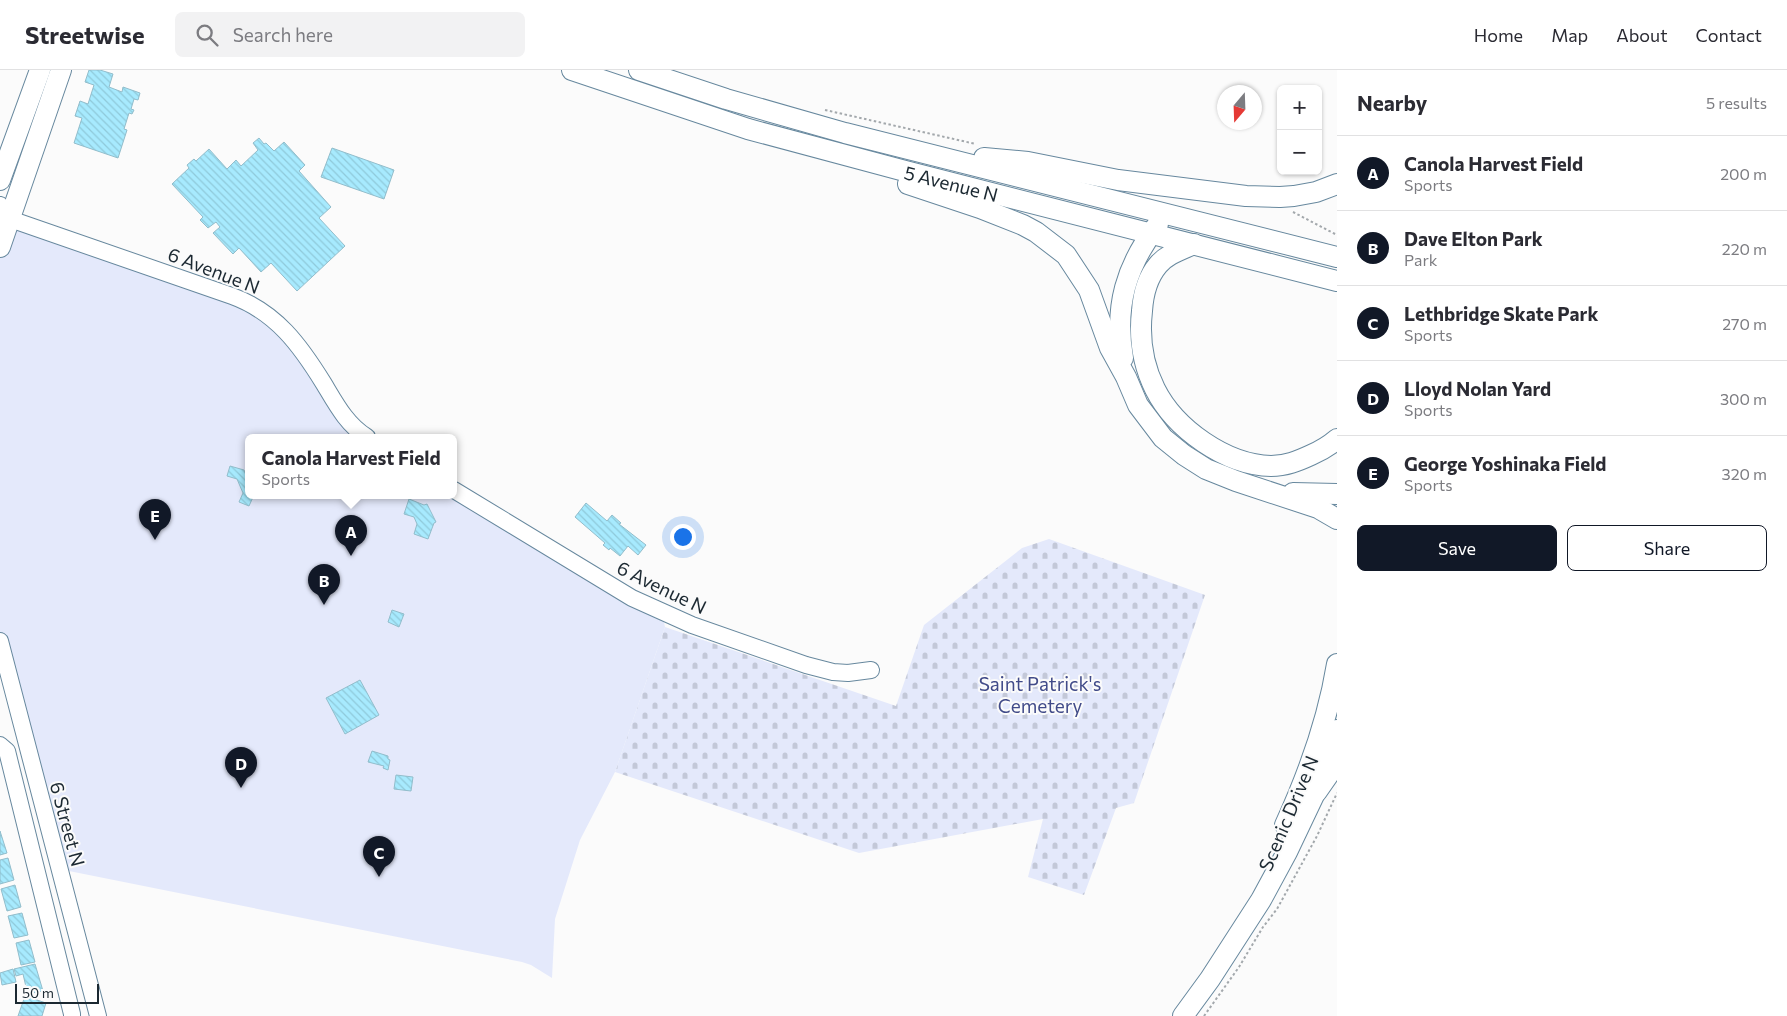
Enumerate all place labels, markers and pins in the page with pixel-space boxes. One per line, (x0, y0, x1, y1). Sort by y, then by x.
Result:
pin: E (139, 499, 171, 540)
pin: A (335, 515, 367, 556)
pin: B (308, 564, 340, 605)
pin: D (225, 747, 257, 788)
pin: C (363, 836, 395, 877)

